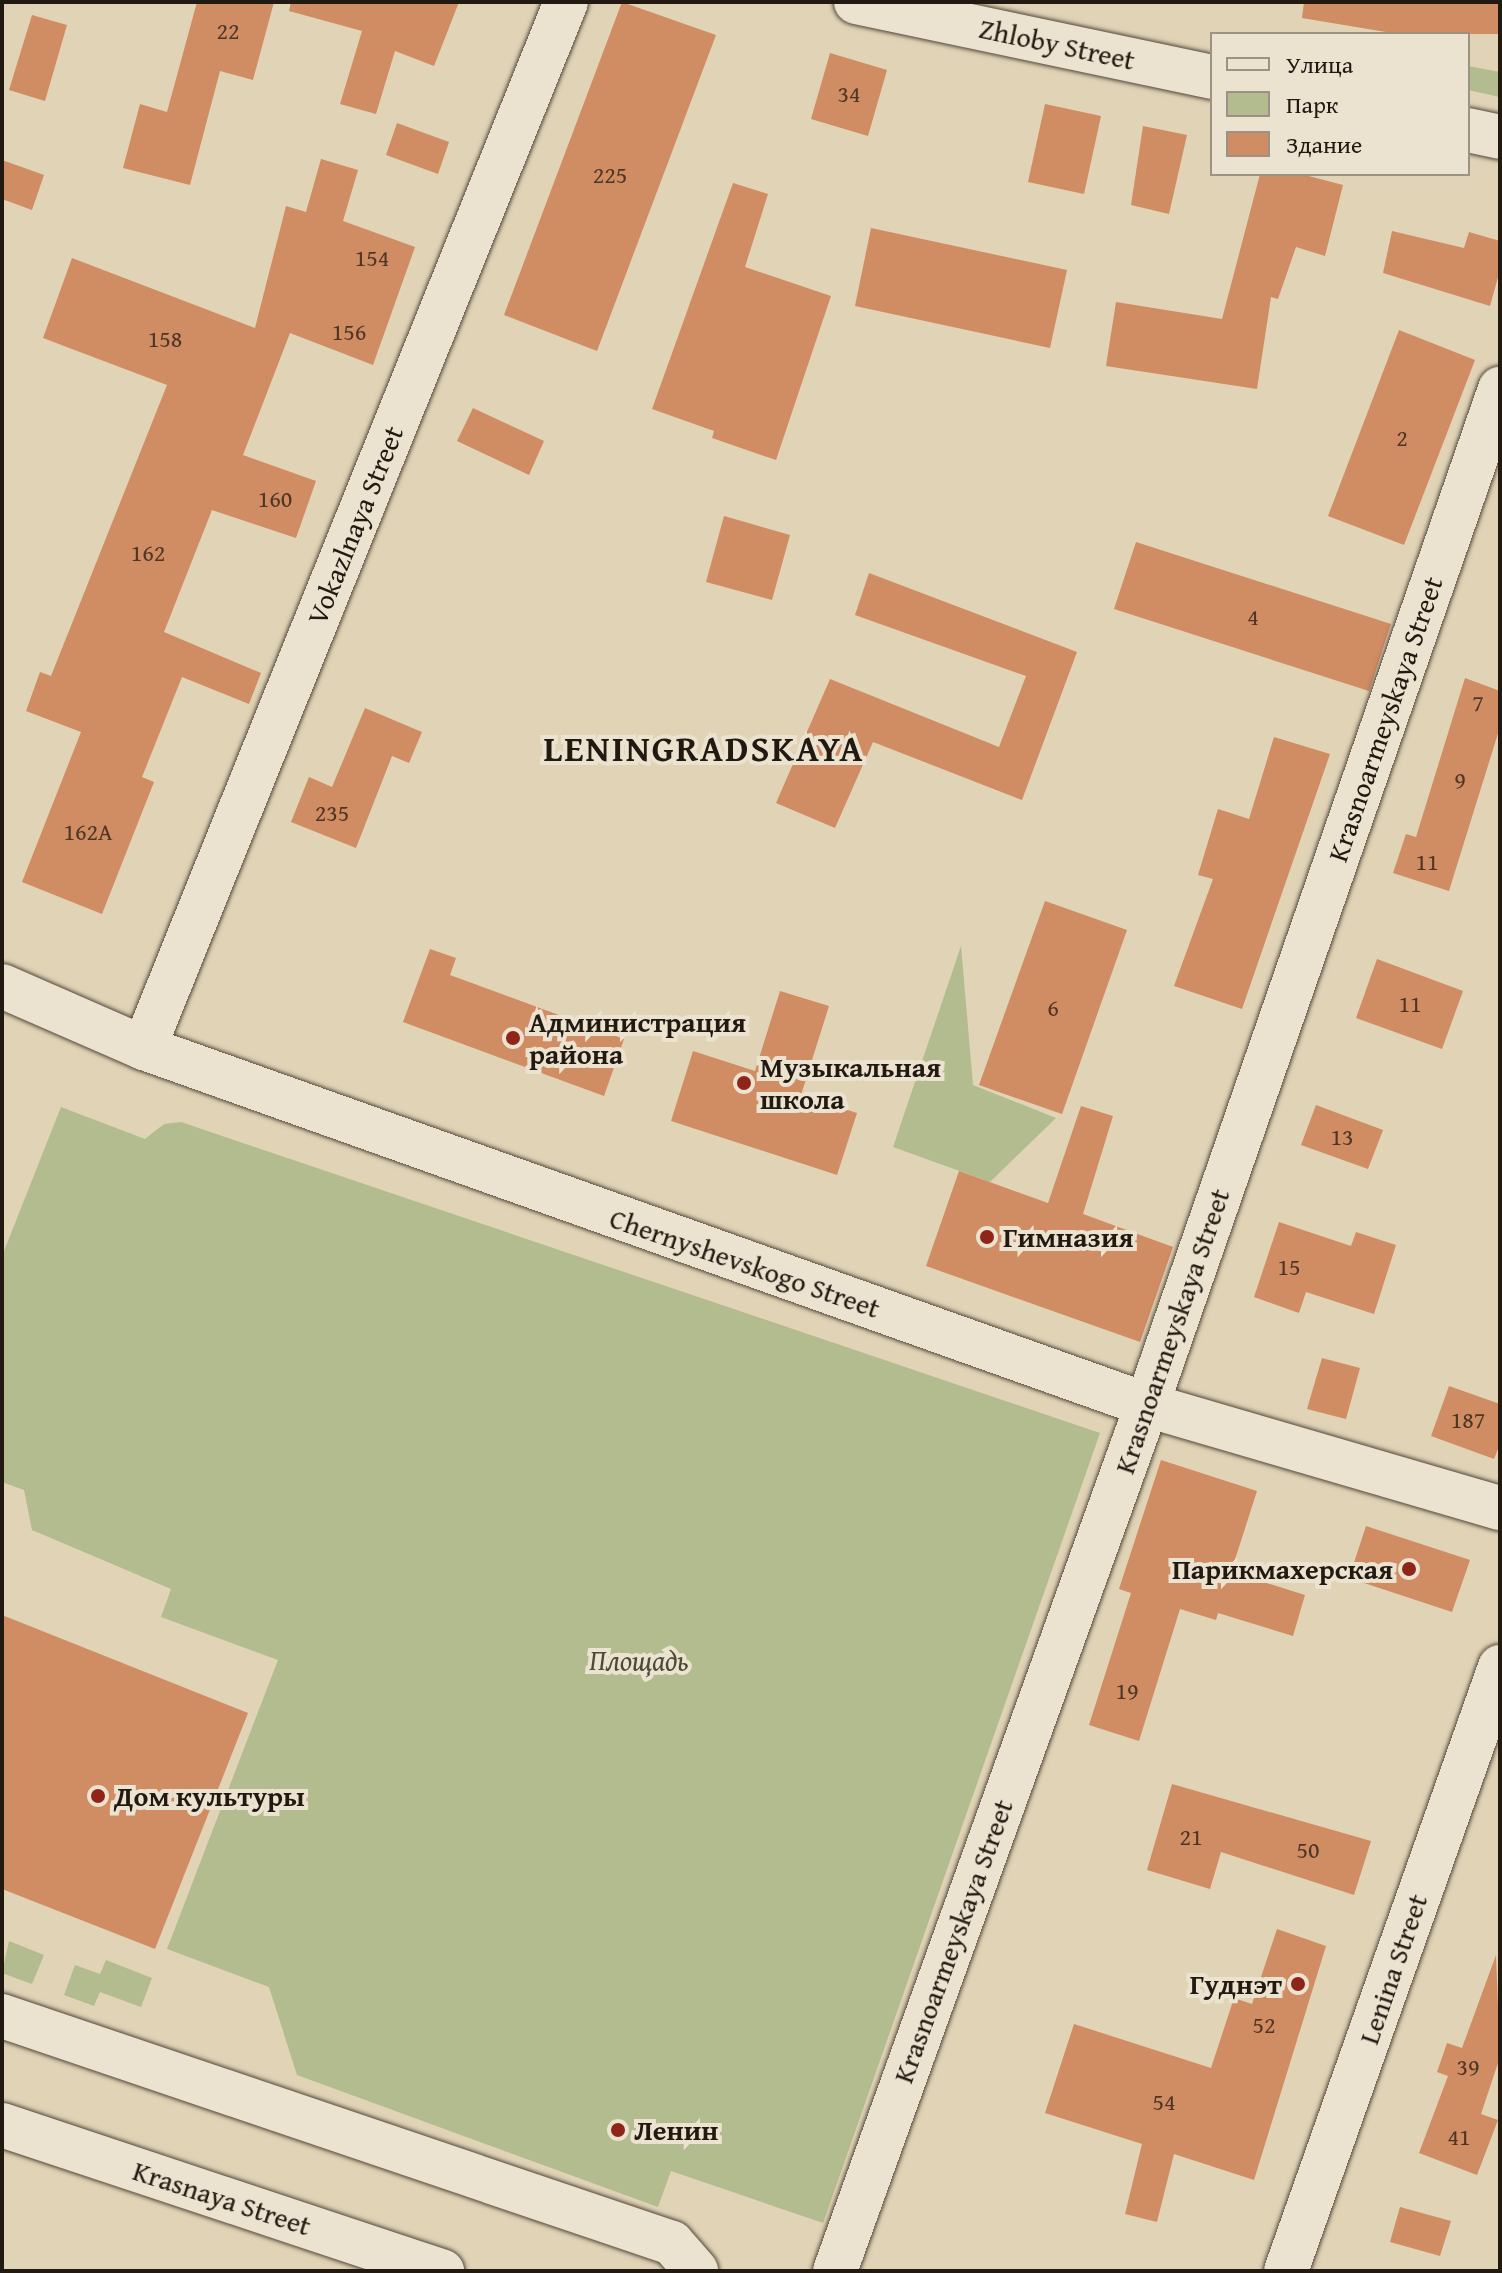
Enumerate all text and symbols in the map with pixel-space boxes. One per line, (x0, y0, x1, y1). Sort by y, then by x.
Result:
street label: Zhloby Street (976, 11, 1138, 77)
house number: 22 (216, 17, 240, 45)
legend (1210, 32, 1470, 176)
text: Улица (1286, 47, 1353, 82)
house number: 34 (837, 80, 861, 108)
text: Парк (1286, 87, 1338, 122)
text: Здание (1286, 127, 1362, 162)
house number: 225 (593, 161, 627, 189)
house number: 154 (355, 244, 389, 272)
house number: 156 (332, 318, 366, 346)
house number: 158 (148, 325, 182, 353)
street label: Vokazlnaya Street (300, 421, 410, 629)
house number: 2 (1396, 424, 1408, 452)
house number: 160 (258, 485, 292, 513)
house number: 162 (131, 539, 165, 567)
street label: Krasnoarmeyskaya Street (1320, 572, 1450, 866)
house number: 4 (1247, 603, 1259, 631)
house number: 7 (1472, 689, 1484, 717)
district label: LENINGRADSKAYA (544, 726, 864, 770)
house number: 9 (1454, 766, 1466, 794)
house number: 235 (315, 799, 349, 827)
house number: 162А (63, 818, 113, 846)
house number: 11 (1415, 848, 1439, 876)
house number: 11 (1398, 990, 1422, 1018)
house number: 6 (1047, 994, 1059, 1022)
place label: Администрация района (529, 1005, 746, 1071)
marker: Администрация района (504, 1029, 522, 1047)
place label: Музыкальная школа (760, 1050, 941, 1116)
marker: Музыкальная школа (735, 1074, 753, 1092)
house number: 13 (1330, 1123, 1354, 1151)
street label: Krasnoarmeyskaya Street (1107, 1184, 1237, 1478)
street label: Chernyshevskogo Street (606, 1201, 884, 1325)
place label: Гимназия (1003, 1220, 1133, 1254)
marker: Гимназия (978, 1228, 996, 1246)
house number: 15 (1277, 1253, 1301, 1281)
house number: 187 (1451, 1406, 1485, 1434)
place label: Парикмахерская (1172, 1552, 1393, 1586)
marker: Парикмахерская (1400, 1560, 1418, 1578)
park label: Площадь (589, 1643, 689, 1677)
house number: 19 (1115, 1677, 1139, 1705)
place label: Дом культуры (114, 1779, 305, 1813)
marker: Дом культуры (89, 1787, 107, 1805)
street label: Krasnoarmeyskaya Street (886, 1795, 1020, 2087)
house number: 21 (1179, 1823, 1203, 1851)
house number: 50 (1296, 1836, 1320, 1864)
street label: Lenina Street (1352, 1890, 1434, 2048)
place label: Гуднэт (1190, 1967, 1282, 2001)
marker: Гуднэт (1289, 1975, 1307, 1993)
house number: 52 (1252, 2011, 1276, 2039)
house number: 39 (1456, 2053, 1480, 2081)
house number: 54 (1152, 2088, 1176, 2116)
place label: Ленин (634, 2113, 718, 2147)
marker: Ленин (609, 2121, 627, 2139)
house number: 41 (1447, 2123, 1471, 2151)
street label: Krasnaya Street (129, 2153, 315, 2243)

